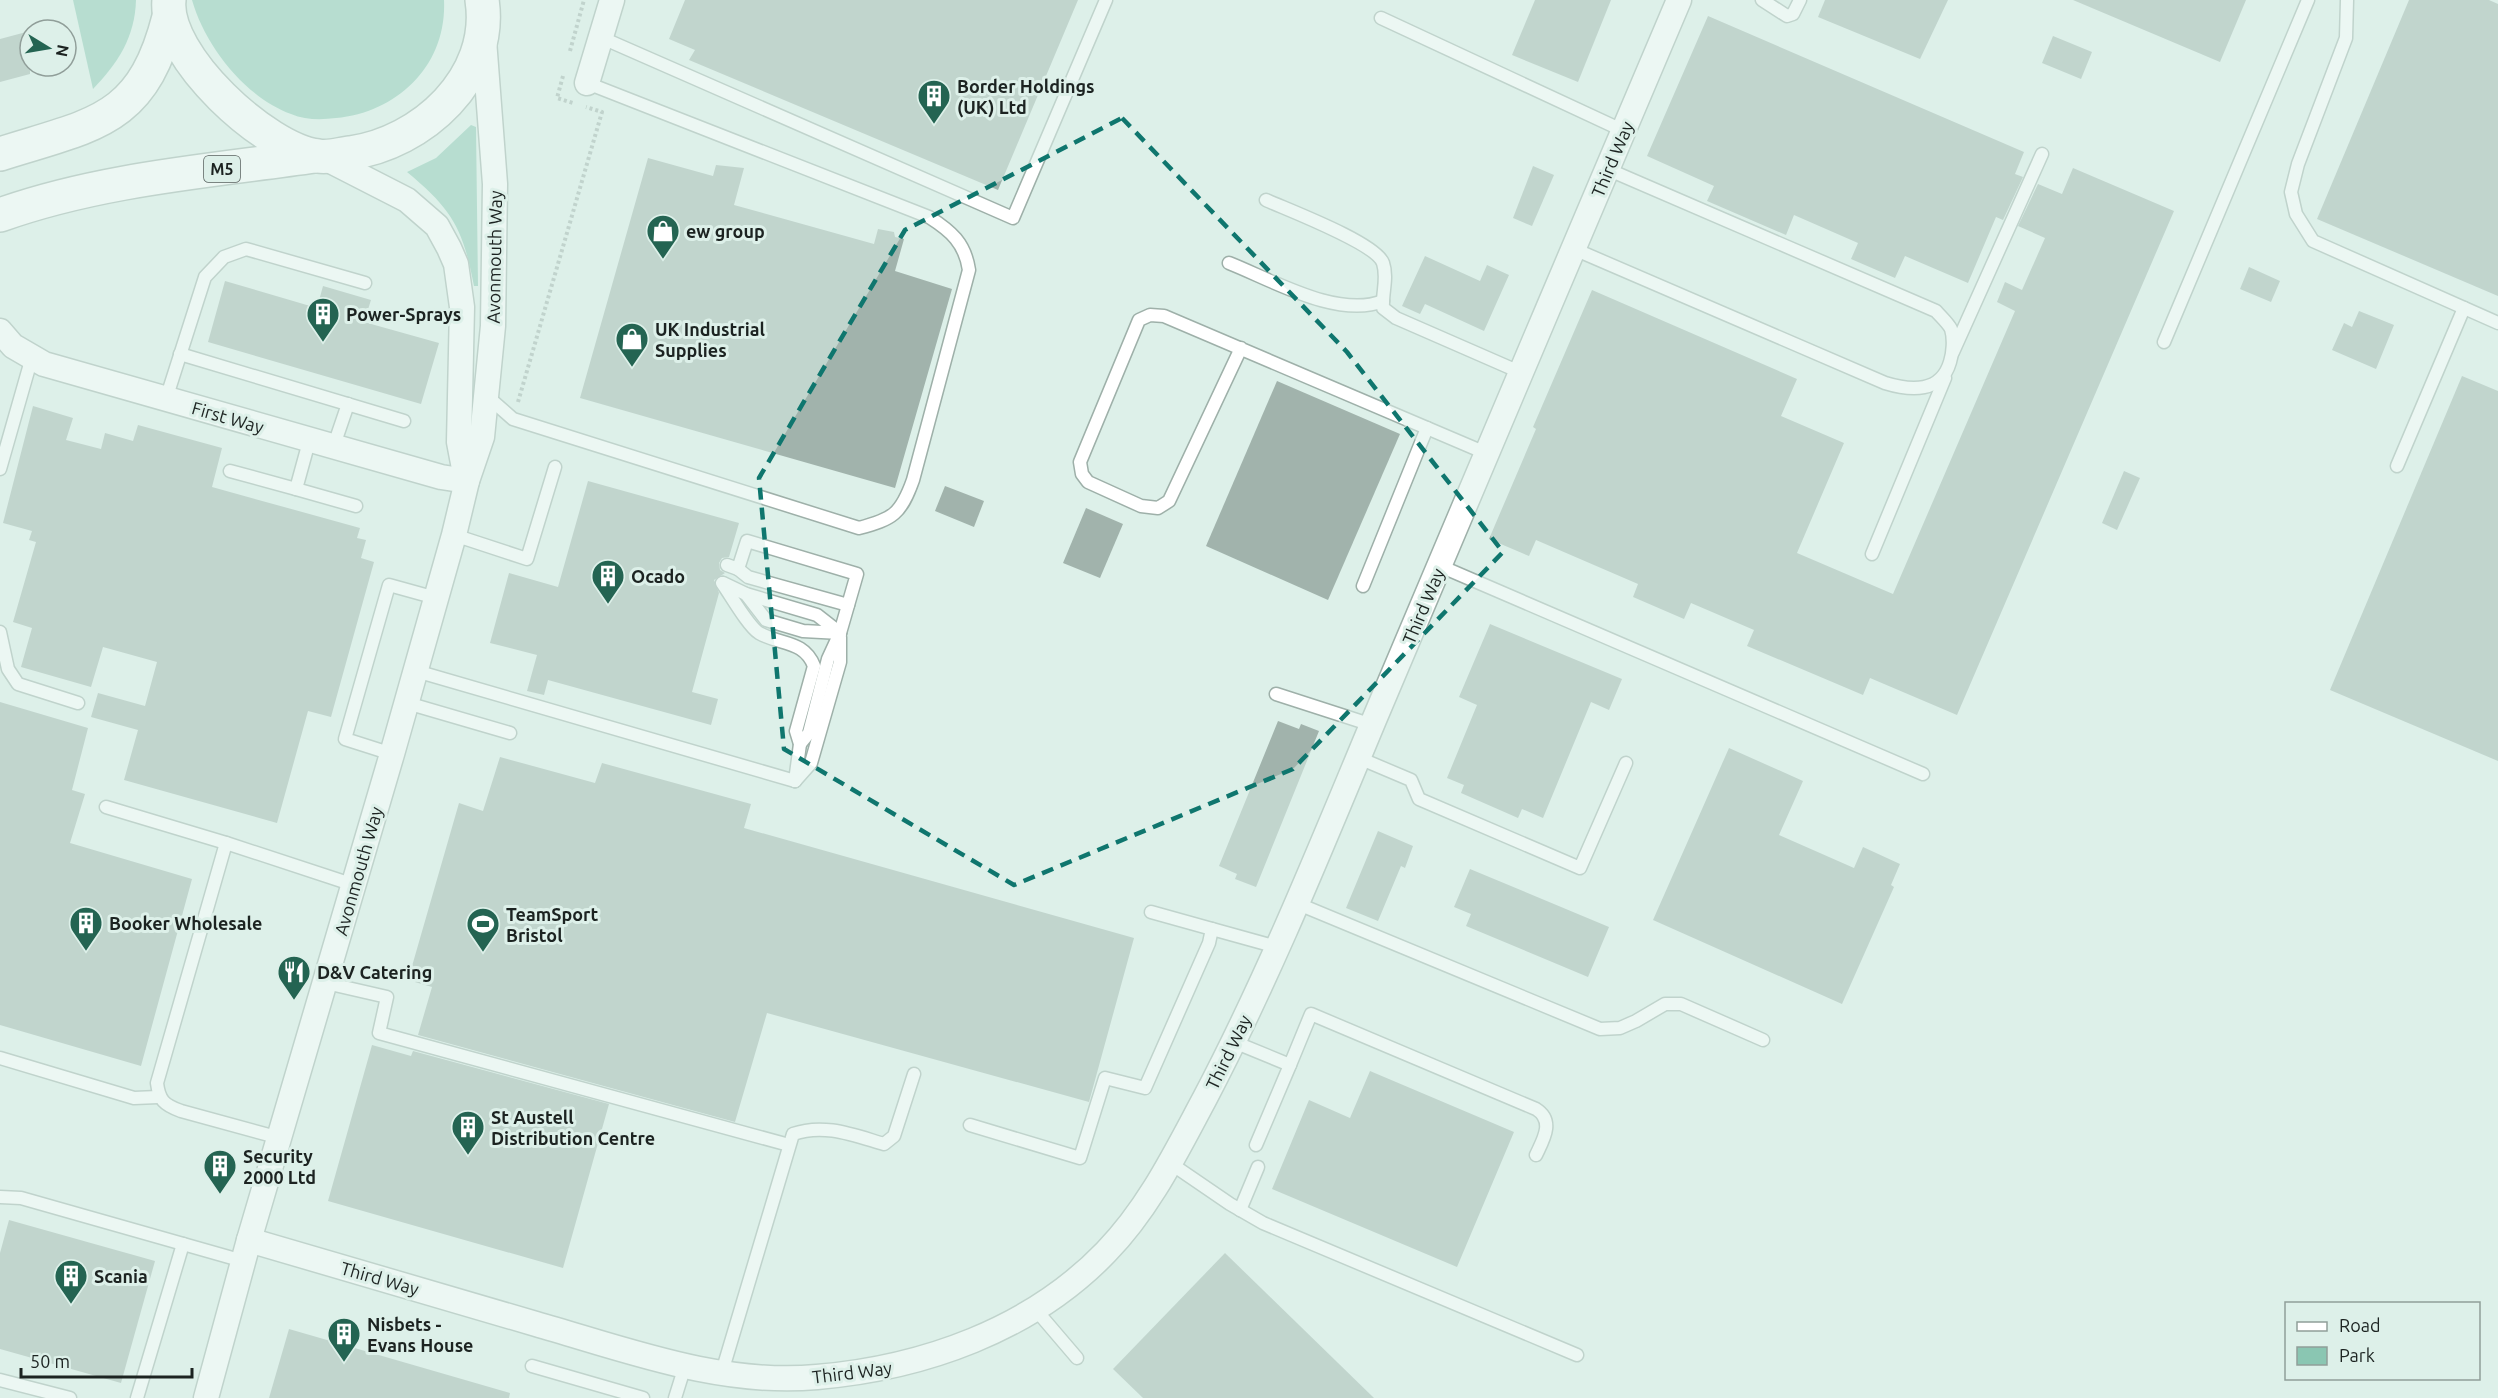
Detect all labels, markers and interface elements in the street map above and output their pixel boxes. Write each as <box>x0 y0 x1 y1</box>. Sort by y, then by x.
north arrow <box>18 18 78 78</box>
text: N <box>53 43 73 58</box>
place label: Border Holdings (UK) Ltd <box>957 76 1095 118</box>
building icon: Border Holdings (UK) Ltd <box>916 78 952 125</box>
street label: Third Way <box>1587 118 1637 200</box>
road number: M5 <box>204 156 240 182</box>
street label: Avonmouth Way <box>483 190 505 324</box>
shop icon: ew group <box>645 213 681 260</box>
place label: ew group <box>686 221 765 241</box>
building icon: Power-Sprays <box>305 296 341 343</box>
place label: Power-Sprays <box>346 304 461 324</box>
place label: UK Industrial Supplies <box>655 319 766 360</box>
shop icon: UK Industrial Supplies <box>614 321 650 368</box>
street label: First Way <box>190 397 267 437</box>
building icon: Ocado <box>590 558 626 605</box>
street label: Third Way <box>1398 565 1448 647</box>
place label: Ocado <box>631 566 685 586</box>
street label: Avonmouth Way <box>330 804 386 938</box>
place label: TeamSport Bristol <box>506 904 598 945</box>
building icon: Booker Wholesale <box>68 905 104 952</box>
sports icon: TeamSport Bristol <box>465 906 501 953</box>
place label: Booker Wholesale <box>109 913 262 933</box>
restaurant icon: D&V Catering <box>276 954 312 1001</box>
place label: D&V Catering <box>317 962 432 982</box>
street label: Third Way <box>1201 1011 1255 1092</box>
place label: St Austell Distribution Centre <box>491 1107 655 1148</box>
building icon: St Austell Distribution Centre <box>450 1109 486 1156</box>
place label: Security 2000 Ltd <box>243 1146 316 1187</box>
building icon: Security 2000 Ltd <box>202 1148 238 1195</box>
street label: Third Way <box>339 1257 422 1299</box>
building icon: Scania <box>53 1258 89 1305</box>
place label: Scania <box>94 1266 148 1286</box>
legend <box>2285 1302 2480 1380</box>
place label: Nisbets - Evans House <box>367 1314 474 1355</box>
text: Road <box>2339 1315 2381 1335</box>
building icon: Nisbets - Evans House <box>326 1316 362 1363</box>
scale bar <box>21 1341 192 1379</box>
text: Park <box>2339 1345 2375 1365</box>
text: 50 m <box>30 1351 70 1371</box>
street label: Third Way <box>811 1357 893 1387</box>

